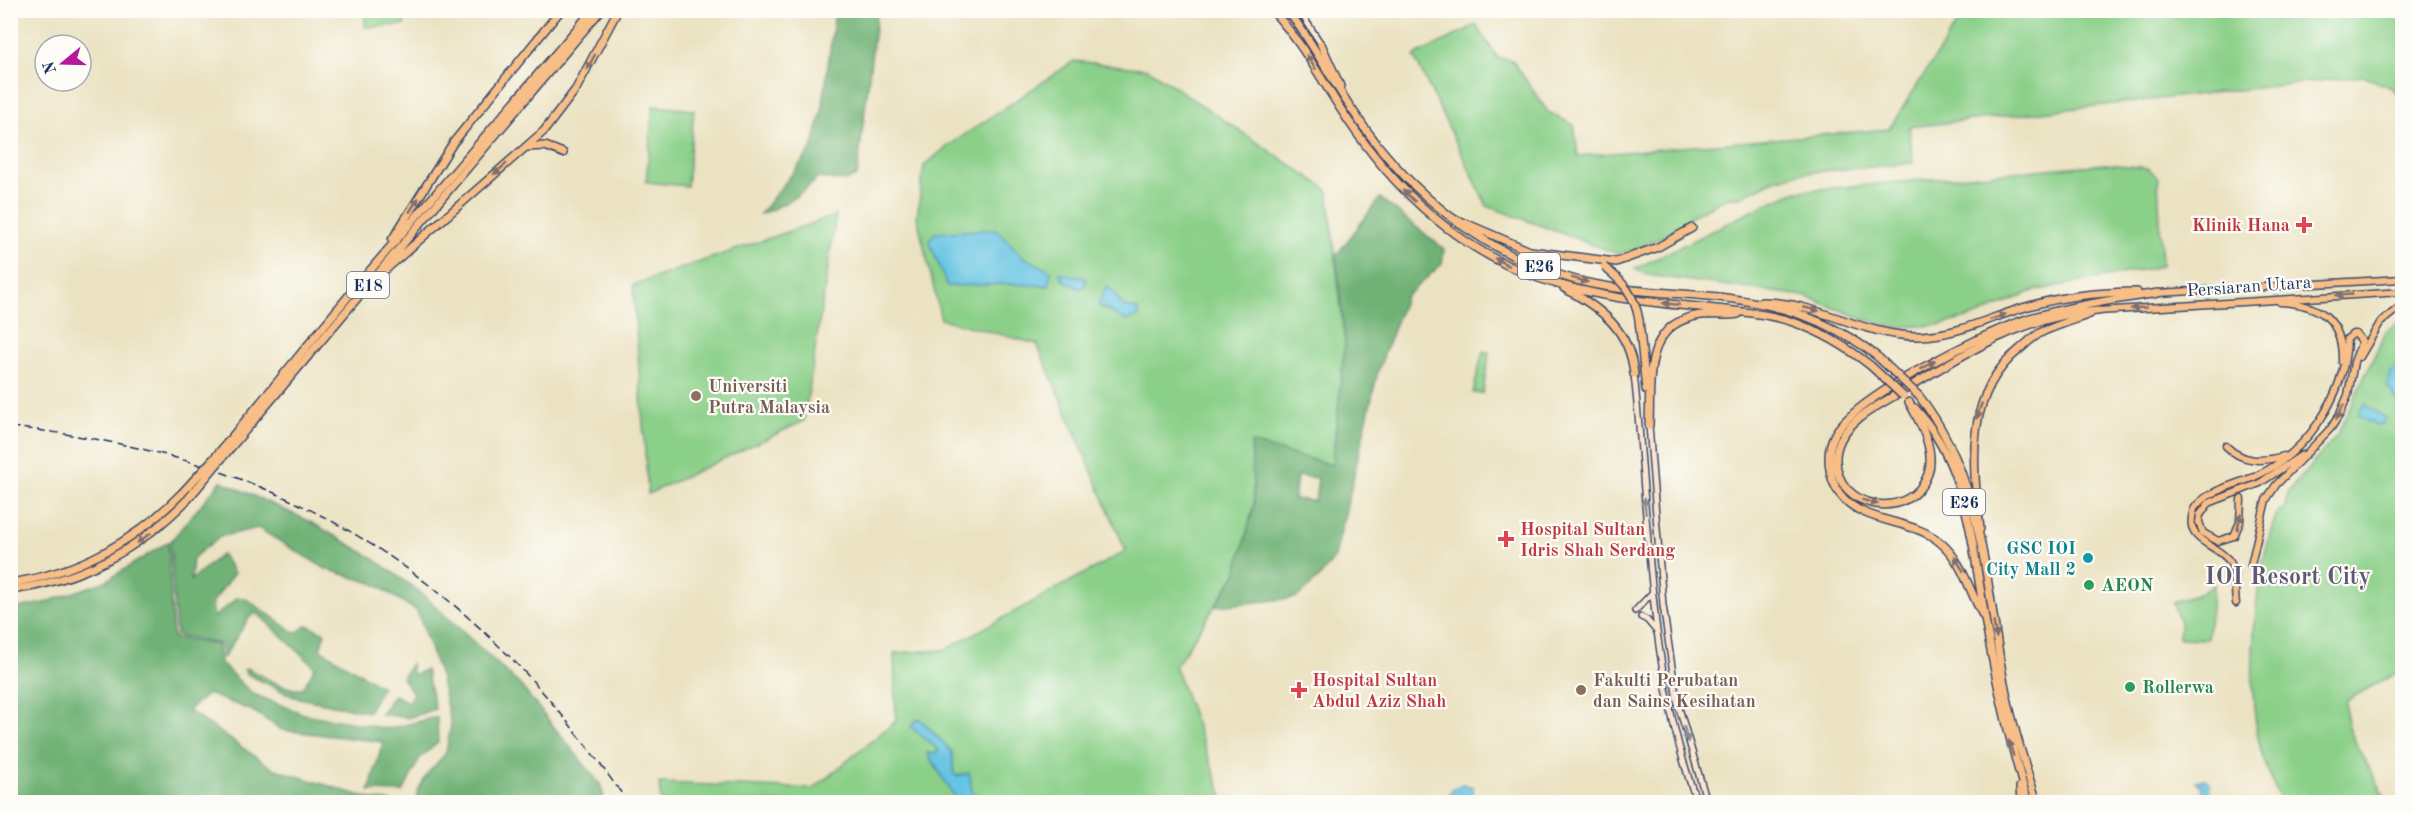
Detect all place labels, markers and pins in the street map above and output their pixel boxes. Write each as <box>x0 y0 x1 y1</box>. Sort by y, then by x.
marker: Klinik Hana <box>2295 216 2313 234</box>
place label: Klinik Hana <box>2192 217 2290 235</box>
place label: Universiti Putra Malaysia <box>708 378 830 417</box>
marker: Universiti Putra Malaysia <box>689 389 703 403</box>
place label: Hospital Sultan Idris Shah Serdang <box>1520 521 1675 560</box>
marker: Hospital Sultan Idris Shah Serdang <box>1497 530 1515 548</box>
place label: GSC IOI City Mall 2 <box>1986 540 2076 579</box>
marker: GSC IOI City Mall 2 <box>2081 551 2095 565</box>
place label: AEON <box>2101 577 2154 595</box>
marker: AEON <box>2082 578 2096 592</box>
place label: Hospital Sultan Abdul Aziz Shah <box>1312 672 1446 711</box>
place label: Fakulti Perubatan dan Sains Kesihatan <box>1593 672 1756 711</box>
place label: Rollerwa <box>2142 679 2214 697</box>
marker: Rollerwa <box>2123 680 2137 694</box>
marker: Hospital Sultan Abdul Aziz Shah <box>1290 681 1308 699</box>
marker: Fakulti Perubatan dan Sains Kesihatan <box>1574 683 1588 697</box>

